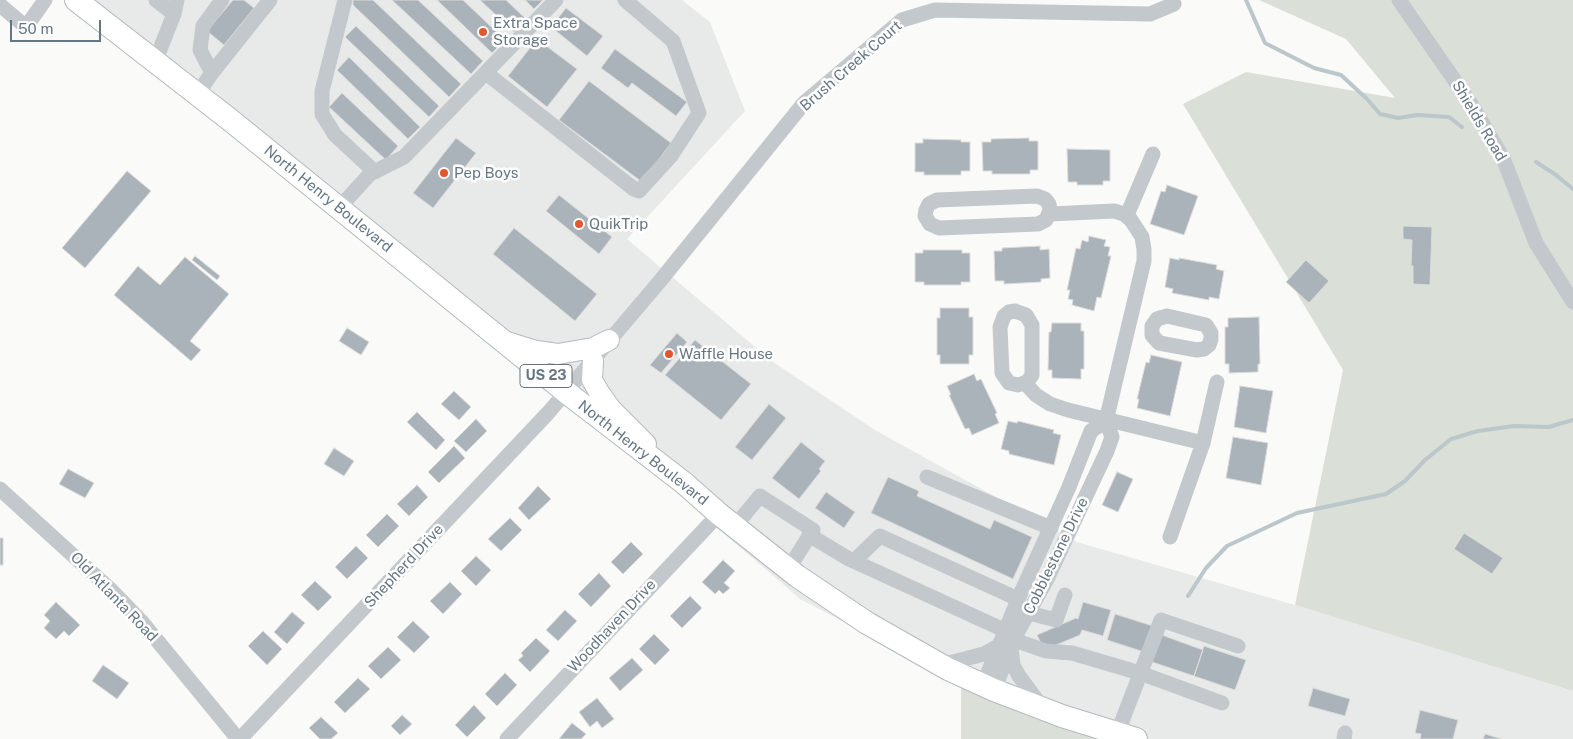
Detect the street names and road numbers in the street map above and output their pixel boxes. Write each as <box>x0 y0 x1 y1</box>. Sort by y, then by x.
street label: Brush Creek Court <box>797 17 905 115</box>
street label: Shields Road <box>1448 77 1510 165</box>
street label: North Henry Boulevard <box>260 142 396 256</box>
road number: US 23 <box>520 364 572 388</box>
street label: North Henry Boulevard <box>574 397 712 509</box>
street label: Cobblestone Drive <box>1020 495 1092 617</box>
street label: Shepherd Drive <box>361 521 447 611</box>
street label: Old Atlanta Road <box>67 548 161 646</box>
street label: Woodhaven Drive <box>564 576 660 676</box>

